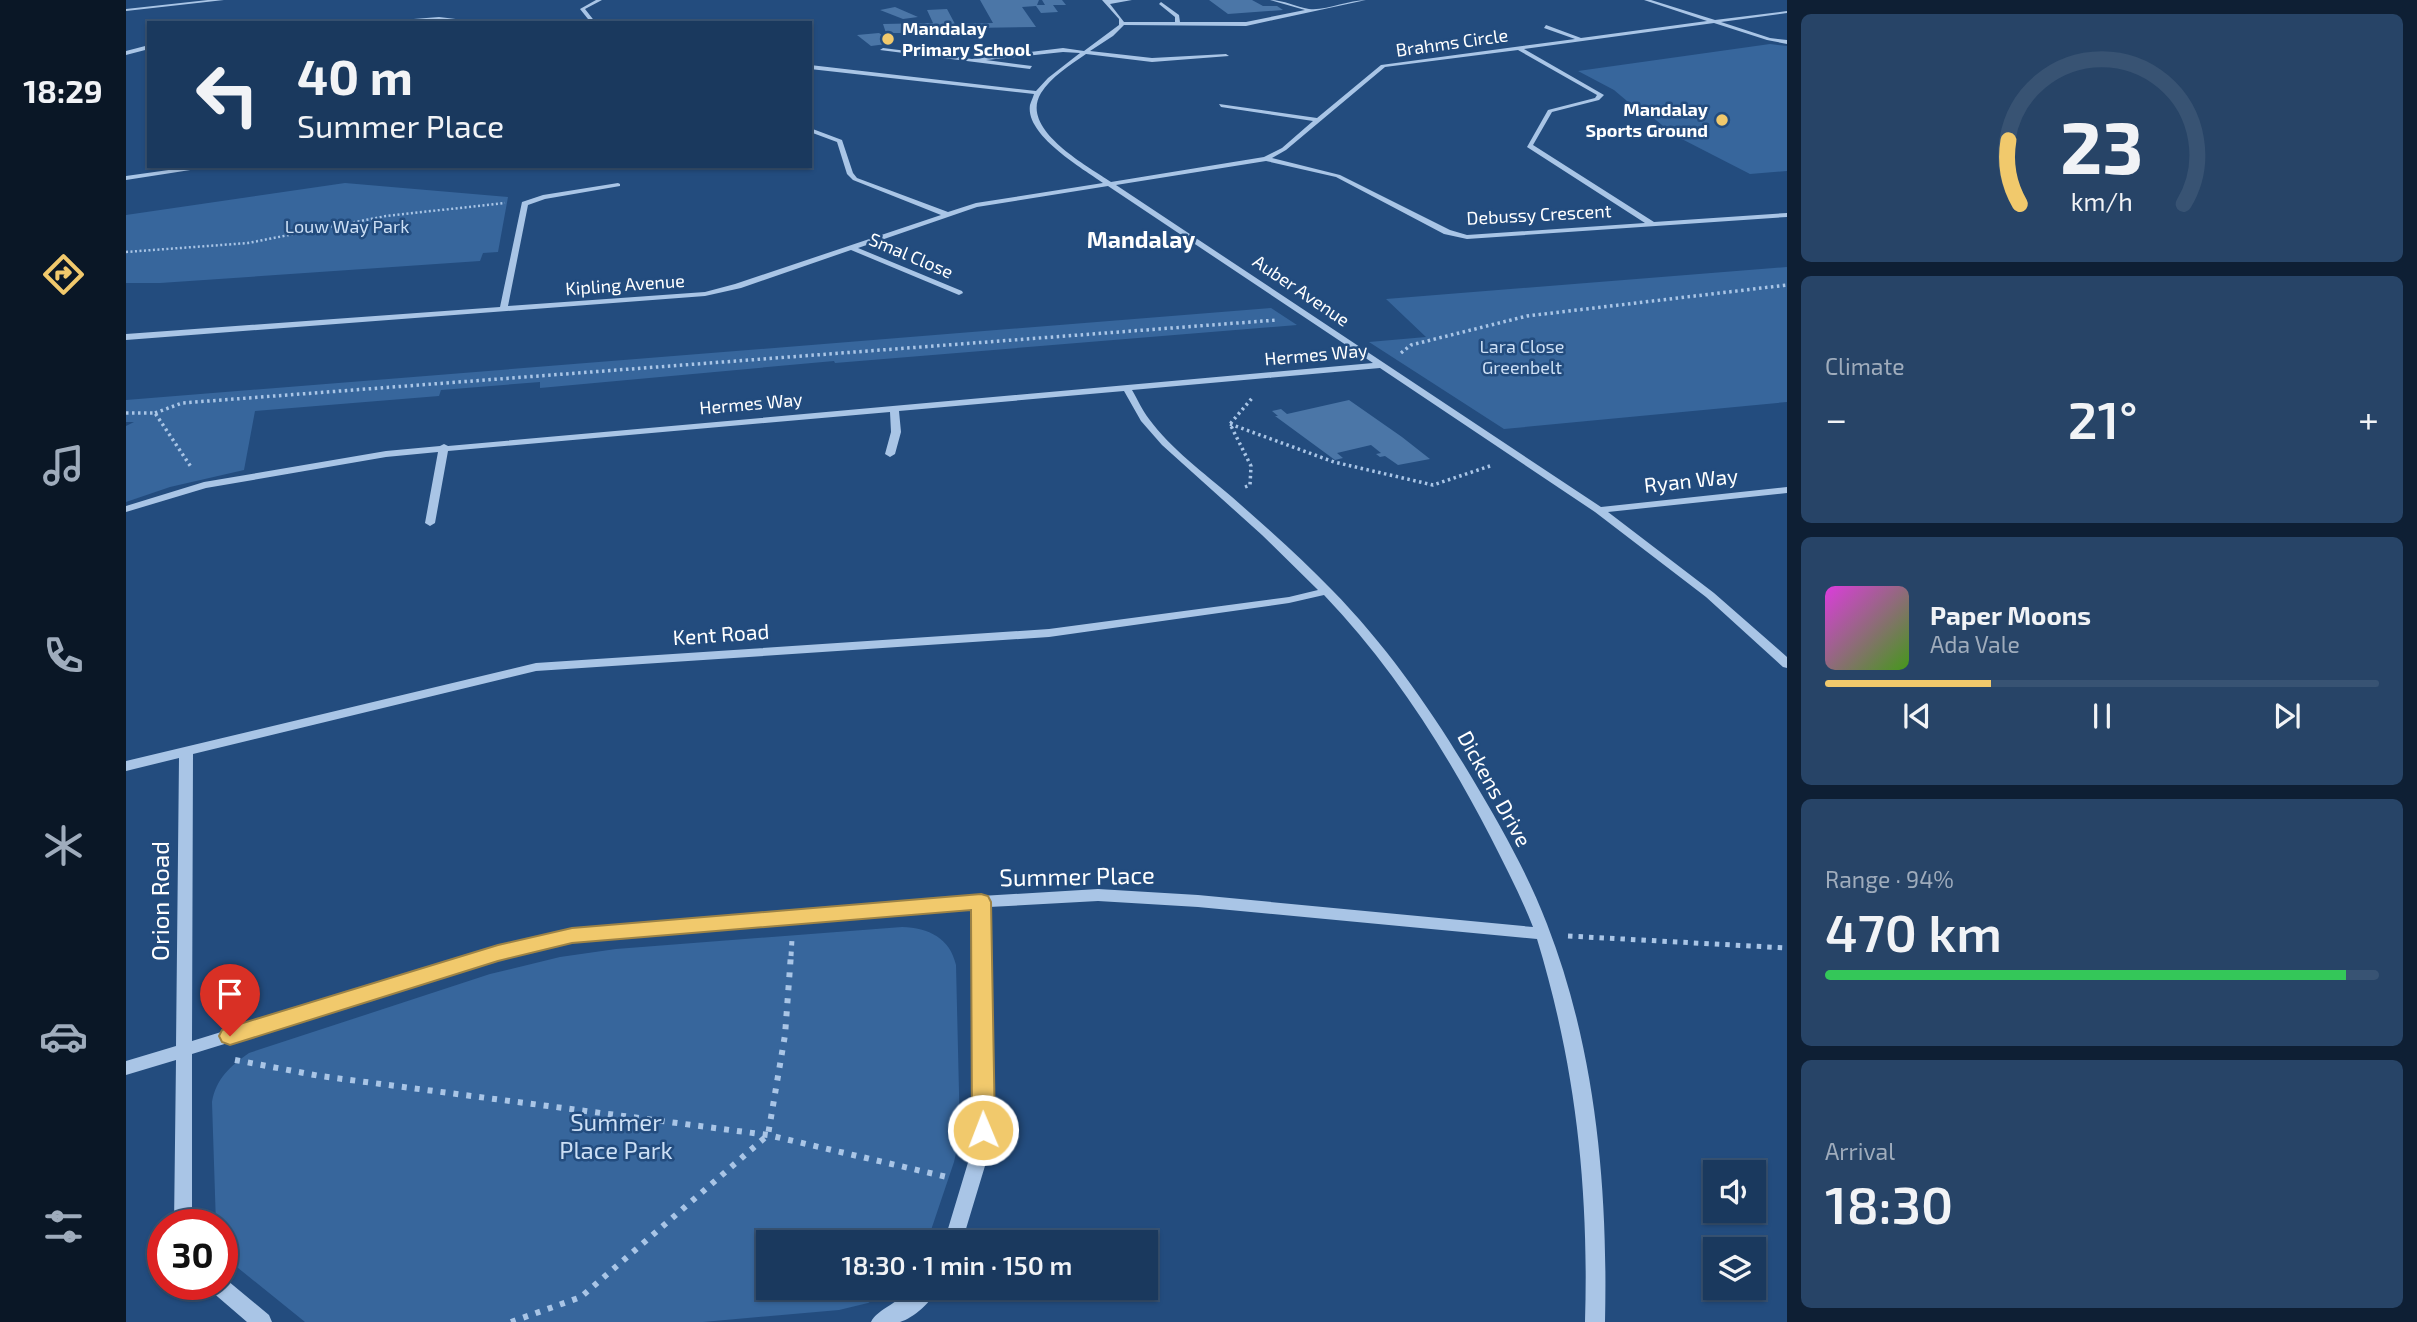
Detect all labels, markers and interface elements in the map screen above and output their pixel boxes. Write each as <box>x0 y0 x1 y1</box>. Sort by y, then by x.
place label: Mandalay Primary School <box>902 17 1031 60</box>
street label: Brahms Circle <box>1394 23 1509 61</box>
marker: Mandalay Primary School <box>880 31 896 47</box>
text: 40 m <box>297 46 413 105</box>
icon: left <box>182 49 273 140</box>
text: 18:29 <box>23 71 103 109</box>
place label: Mandalay Sports Ground <box>1585 98 1709 141</box>
text: 23 <box>2060 101 2144 189</box>
text: Summer Place <box>297 106 504 144</box>
marker: Mandalay Sports Ground <box>1714 112 1730 128</box>
text: km/h <box>2071 186 2133 216</box>
street label: Debussy Crescent <box>1466 199 1612 229</box>
park label: Louw Way Park <box>285 215 409 237</box>
district label: Mandalay <box>1087 225 1195 253</box>
street label: Smal Close <box>866 228 957 283</box>
icon: directions <box>39 250 88 299</box>
street label: Auber Avenue <box>1249 250 1354 331</box>
street label: Kipling Avenue <box>564 269 685 299</box>
park label: Lara Close Greenbelt <box>1480 335 1564 378</box>
street label: Hermes Way <box>1263 338 1369 369</box>
text: Climate <box>1825 352 1905 380</box>
street label: Hermes Way <box>698 387 804 418</box>
text: 21° <box>2068 387 2138 449</box>
text: − <box>1825 395 1847 441</box>
text: + <box>2358 395 2379 441</box>
icon: music <box>39 441 88 490</box>
street label: Ryan Way <box>1643 462 1739 497</box>
text: Paper Moons <box>1930 599 2091 630</box>
street label: Kent Road <box>672 618 770 649</box>
text: Ada Vale <box>1930 630 2020 658</box>
icon: phone <box>39 631 88 680</box>
icon: previous <box>1898 697 1936 735</box>
icon: pause <box>2083 697 2121 735</box>
icon: next <box>2268 697 2306 735</box>
street label: Dickens Drive <box>1453 726 1537 851</box>
icon: climate <box>39 821 88 870</box>
street label: Orion Road <box>145 841 174 961</box>
street label: Summer Place <box>999 860 1155 891</box>
text: Range · 94% <box>1825 865 1954 893</box>
text: 470 km <box>1825 900 2002 962</box>
pin <box>200 964 260 1036</box>
icon: arrive <box>211 975 249 1013</box>
icon: car <box>39 1012 88 1061</box>
position arrow <box>946 1093 1020 1167</box>
park label: Summer Place Park <box>559 1107 673 1164</box>
text: Arrival <box>1825 1137 1895 1165</box>
map controls <box>1703 1160 1766 1300</box>
button: sound <box>1703 1160 1766 1223</box>
text: 18:30 <box>1825 1172 1953 1234</box>
icon: filters <box>39 1202 88 1251</box>
speed limit sign: 30 <box>147 1209 238 1300</box>
button: layers <box>1703 1237 1766 1300</box>
text: 18:30 · 1 min · 150 m <box>842 1249 1072 1280</box>

